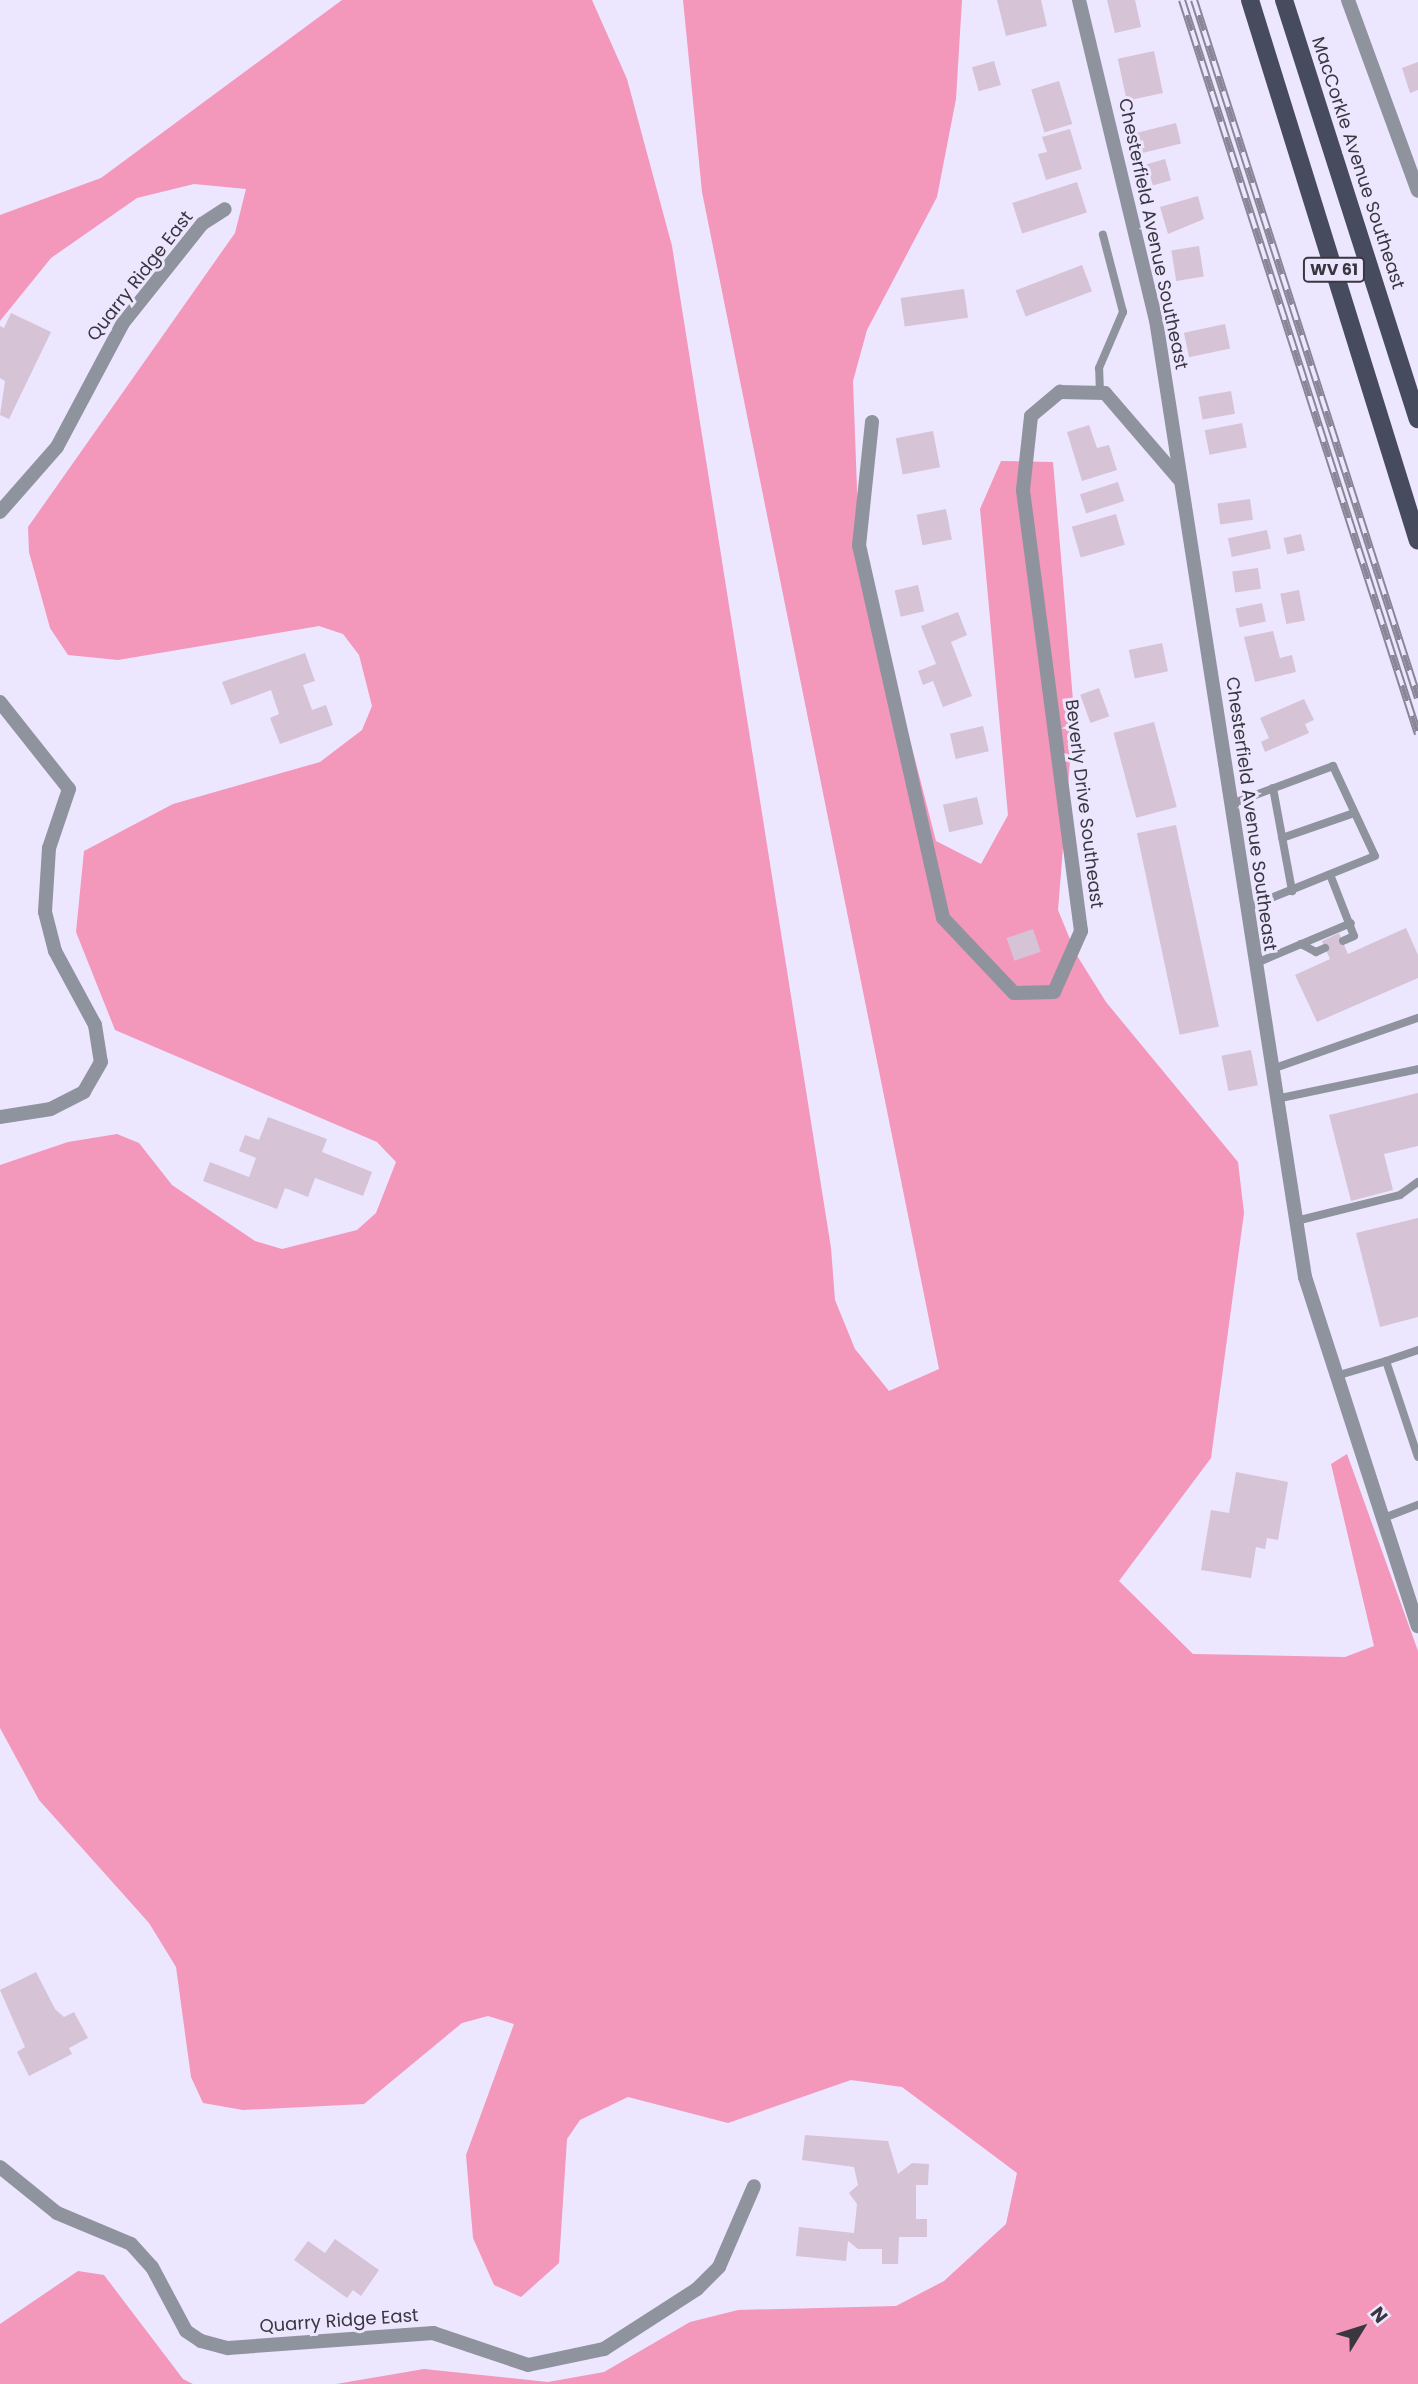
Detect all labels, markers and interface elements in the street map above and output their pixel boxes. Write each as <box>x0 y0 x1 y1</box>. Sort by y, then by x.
street label: MacCorkle Avenue Southeast <box>1307 34 1409 292</box>
street label: Chesterfield Avenue Southeast <box>1114 96 1192 372</box>
street label: Quarry Ridge East <box>82 207 198 345</box>
road number: WV 61 <box>1302 258 1366 282</box>
street label: Chesterfield Avenue Southeast <box>1221 676 1281 952</box>
street label: Beverly Drive Southeast <box>1060 698 1108 910</box>
north arrow <box>1327 2293 1397 2363</box>
text: N <box>1364 2301 1394 2329</box>
street label: Quarry Ridge East <box>259 2305 419 2337</box>

